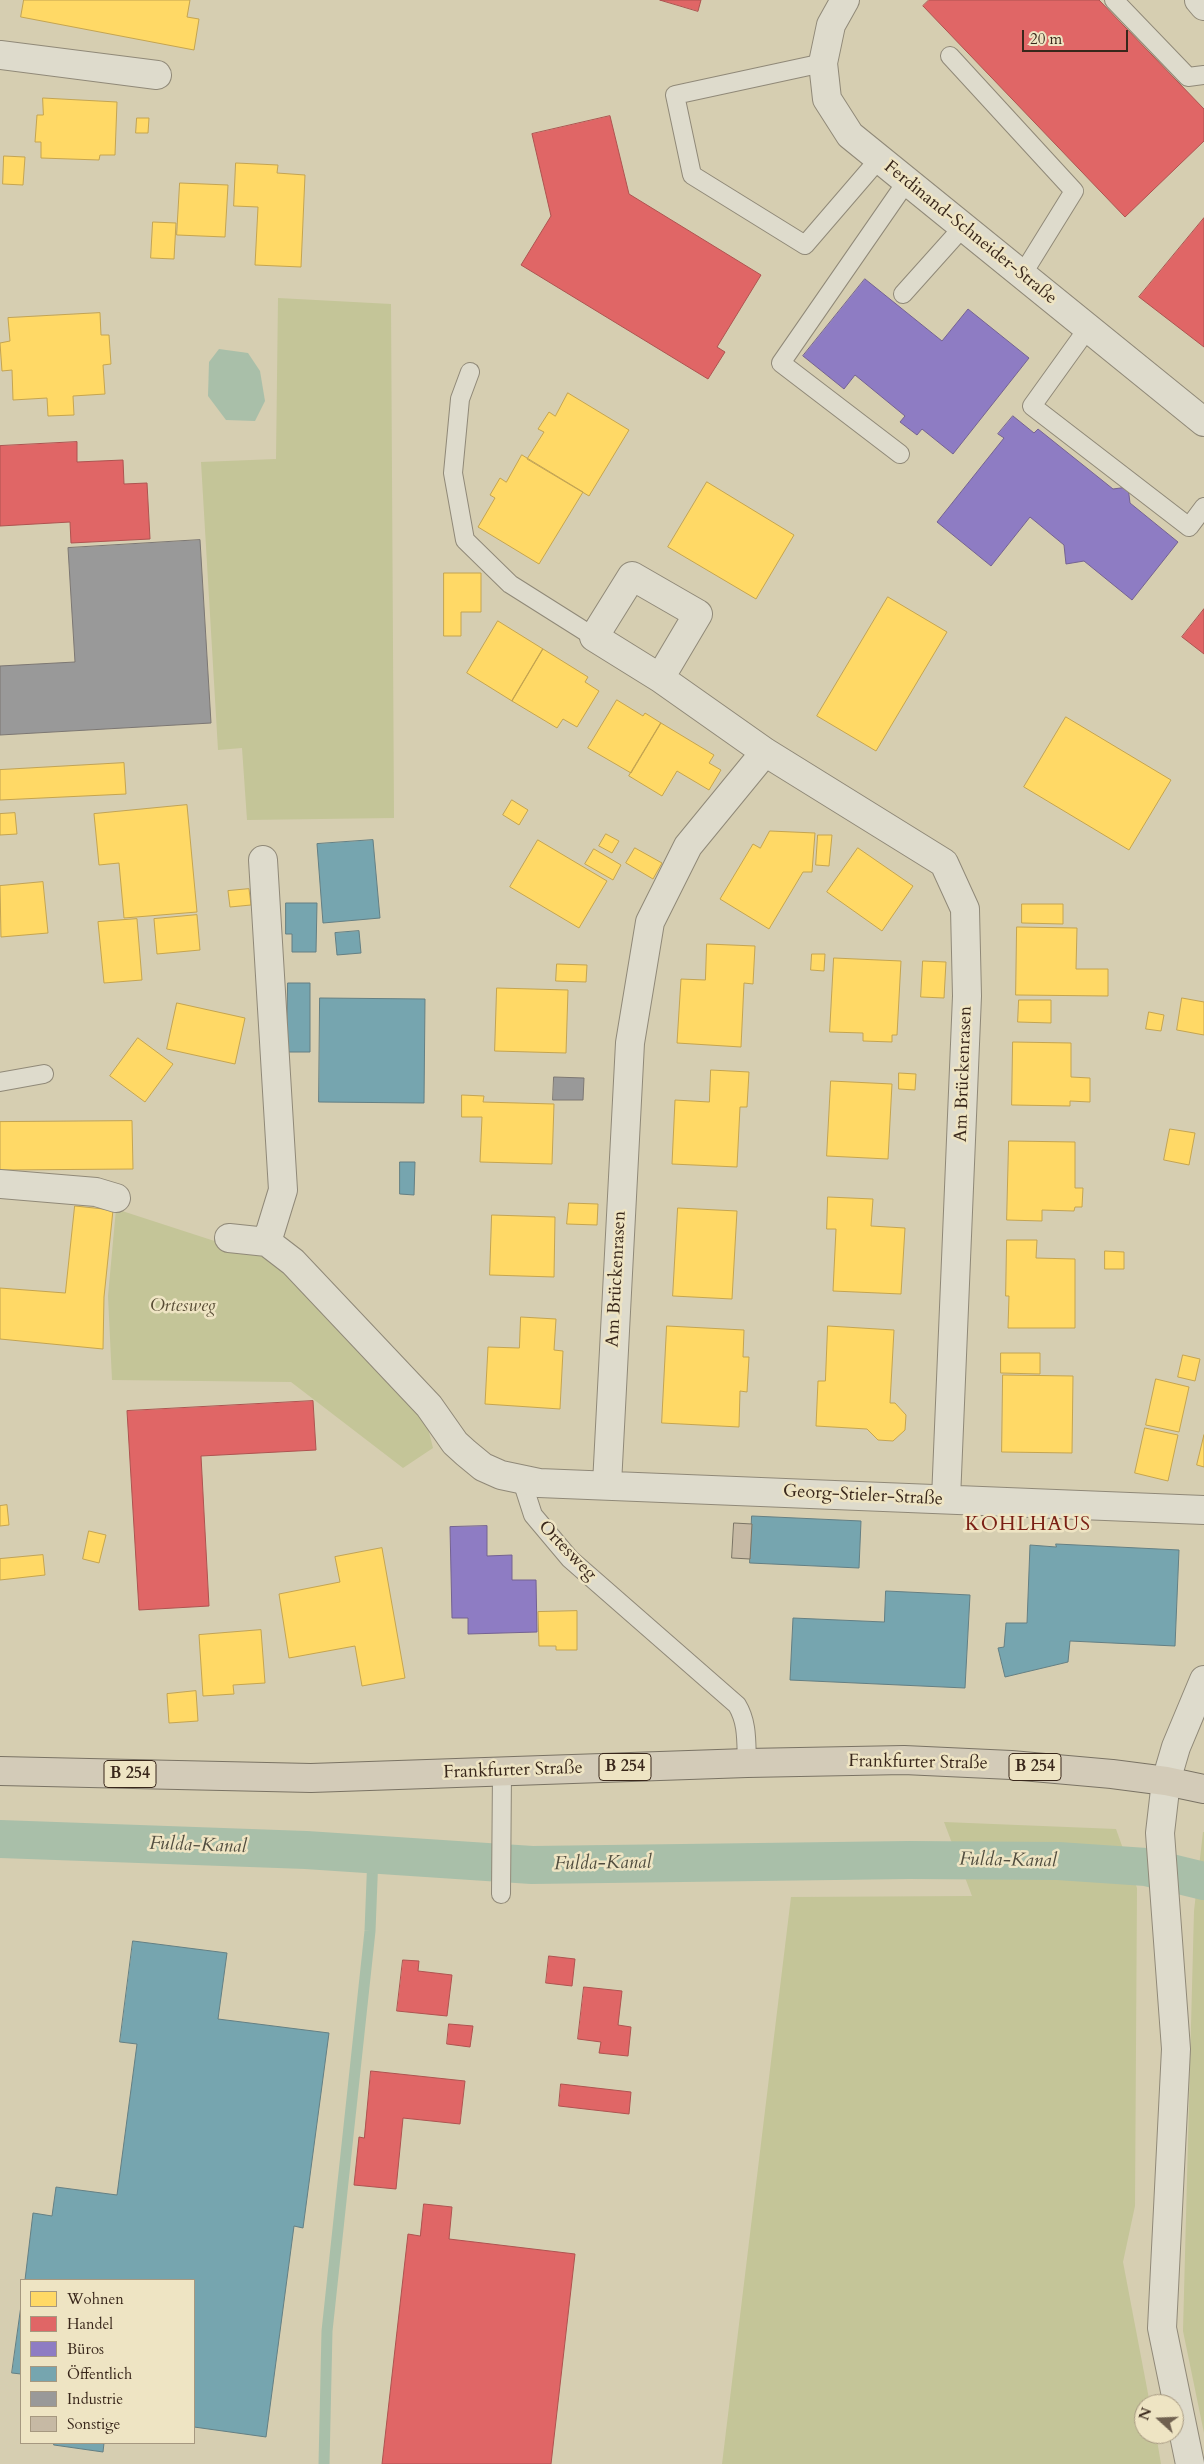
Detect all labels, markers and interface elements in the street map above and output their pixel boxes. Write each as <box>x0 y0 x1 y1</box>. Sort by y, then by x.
scale bar <box>1024 20 1130 52</box>
text: 20 m <box>1030 29 1062 49</box>
street label: Ferdinand-Schneider-Straße <box>879 157 1061 309</box>
street label: Am Brückenrasen <box>951 1005 977 1143</box>
street label: Am Brückenrasen <box>603 1210 631 1348</box>
park label: Ortesweg <box>150 1296 216 1318</box>
street label: Georg-Stieler-Straße <box>783 1481 943 1511</box>
district label: KOHLHAUS <box>964 1513 1092 1537</box>
street label: Ortesweg <box>533 1517 601 1585</box>
street label: Frankfurter Straße <box>848 1751 988 1775</box>
road number: B 254 <box>599 1754 651 1780</box>
road number: B 254 <box>1009 1754 1061 1780</box>
street label: Frankfurter Straße <box>443 1758 583 1784</box>
road number: B 254 <box>104 1760 156 1788</box>
water label: Fulda-Kanal <box>149 1833 247 1859</box>
water label: Fulda-Kanal <box>959 1849 1057 1873</box>
water label: Fulda-Kanal <box>554 1852 652 1876</box>
legend <box>20 2279 195 2444</box>
text: Wohnen <box>67 2289 124 2309</box>
text: Handel <box>67 2314 113 2334</box>
text: Büros <box>67 2339 104 2359</box>
text: Öffentlich <box>67 2364 132 2384</box>
text: Industrie <box>67 2389 123 2409</box>
north arrow <box>1134 2394 1184 2444</box>
text: N <box>1134 2405 1156 2423</box>
text: Sonstige <box>67 2414 120 2434</box>

